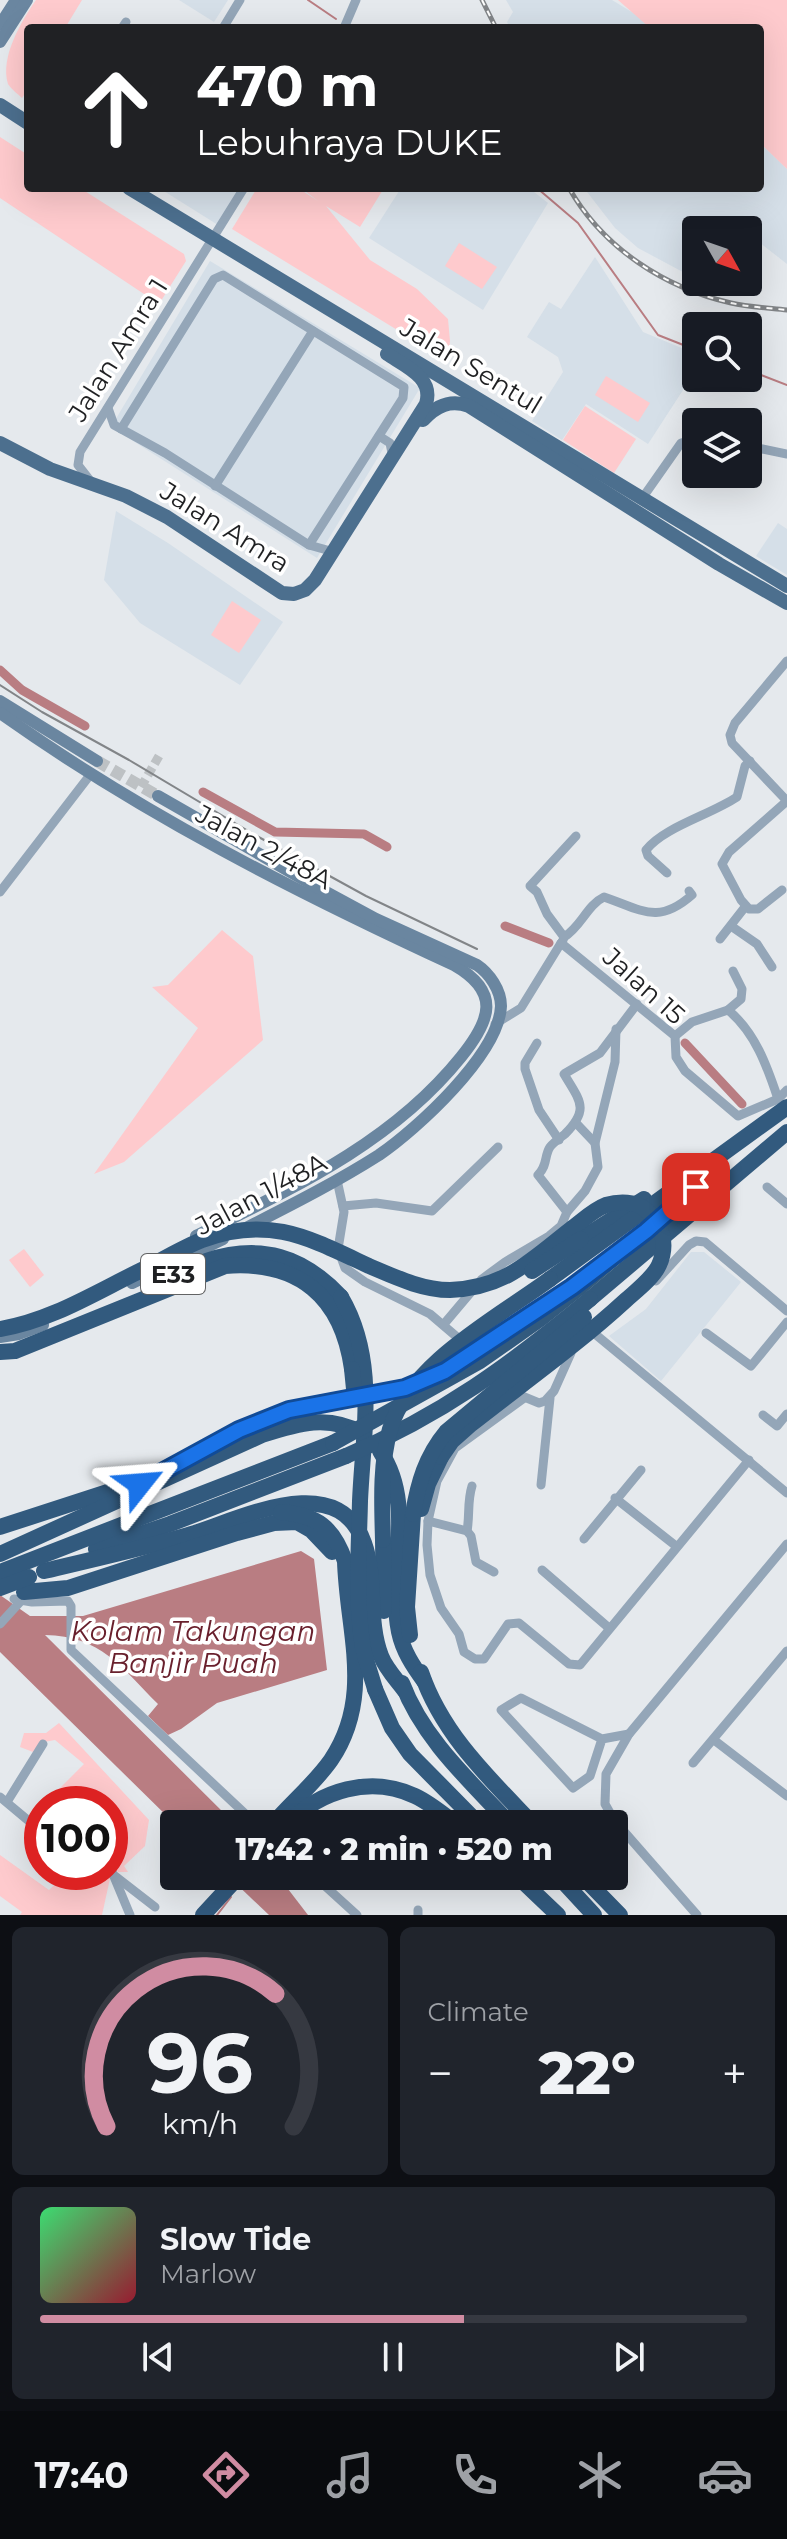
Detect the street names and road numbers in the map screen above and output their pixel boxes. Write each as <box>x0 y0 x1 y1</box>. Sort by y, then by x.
street label: Jalan Amra 1 <box>61 273 175 428</box>
street label: Jalan Sentul <box>394 311 548 421</box>
street label: Jalan Amra <box>154 474 295 579</box>
street label: Jalan 2/48A <box>190 797 338 896</box>
street label: Jalan 15 <box>596 940 692 1031</box>
street label: Jalan 1/48A <box>189 1146 332 1242</box>
road number: E33 <box>141 1254 205 1294</box>

